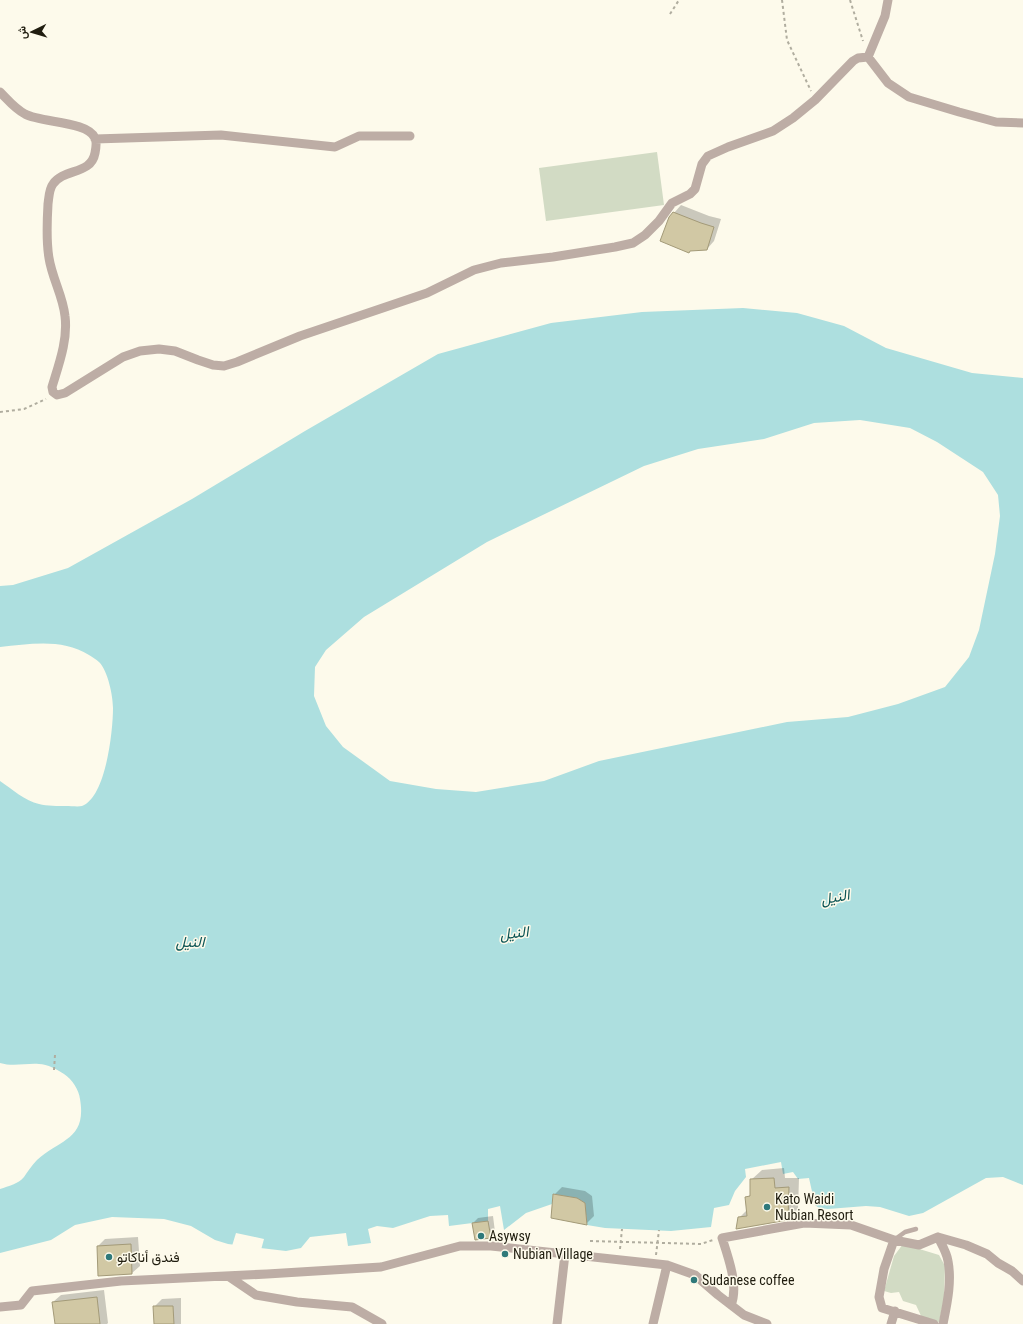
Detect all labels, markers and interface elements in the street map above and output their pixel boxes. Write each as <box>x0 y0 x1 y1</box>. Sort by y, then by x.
north arrow <box>12 12 52 52</box>
text: ش <box>15 26 30 40</box>
water label: النيل <box>819 885 852 908</box>
water label: النيل <box>499 922 531 943</box>
water label: النيل <box>176 933 206 951</box>
place label: Kato Waidi Nubian Resort <box>775 1191 853 1223</box>
marker: Kato Waidi Nubian Resort <box>762 1202 772 1212</box>
place label: Asywsy <box>489 1228 531 1244</box>
marker: Asywsy <box>476 1231 486 1241</box>
place label: Nubian Village <box>513 1246 593 1262</box>
place label: فندق أناكاتو <box>117 1249 180 1266</box>
marker: Nubian Village <box>500 1249 510 1259</box>
marker: فندق أناكاتو <box>104 1252 114 1262</box>
place label: Sudanese coffee <box>702 1272 795 1288</box>
marker: Sudanese coffee <box>689 1275 699 1285</box>

